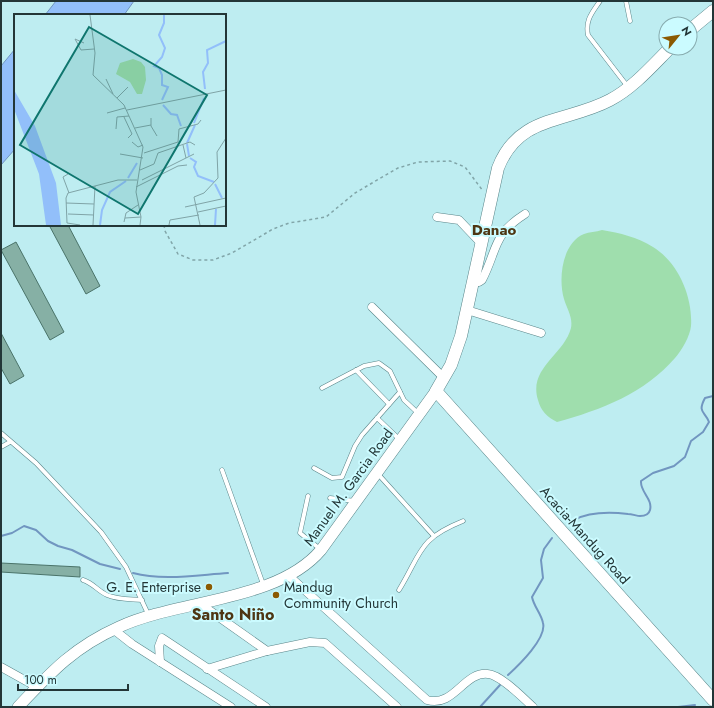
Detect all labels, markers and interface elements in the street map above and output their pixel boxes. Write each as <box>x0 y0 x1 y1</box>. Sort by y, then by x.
inset map <box>14 14 226 226</box>
north arrow <box>658 16 698 56</box>
text: N <box>678 23 696 39</box>
district label: Danao <box>472 219 516 241</box>
street label: Manuel M. Garcia Road <box>299 424 397 550</box>
street label: Acacia-Mandug Road <box>535 482 635 588</box>
place label: G. E. Enterprise <box>106 577 201 597</box>
place label: Mandug Community Church <box>284 577 398 613</box>
marker: G. E. Enterprise <box>204 582 214 592</box>
marker: Mandug Community Church <box>271 590 281 600</box>
district label: Santo Niño <box>192 603 274 626</box>
scale bar <box>18 666 128 692</box>
text: 100 m <box>24 671 57 689</box>

